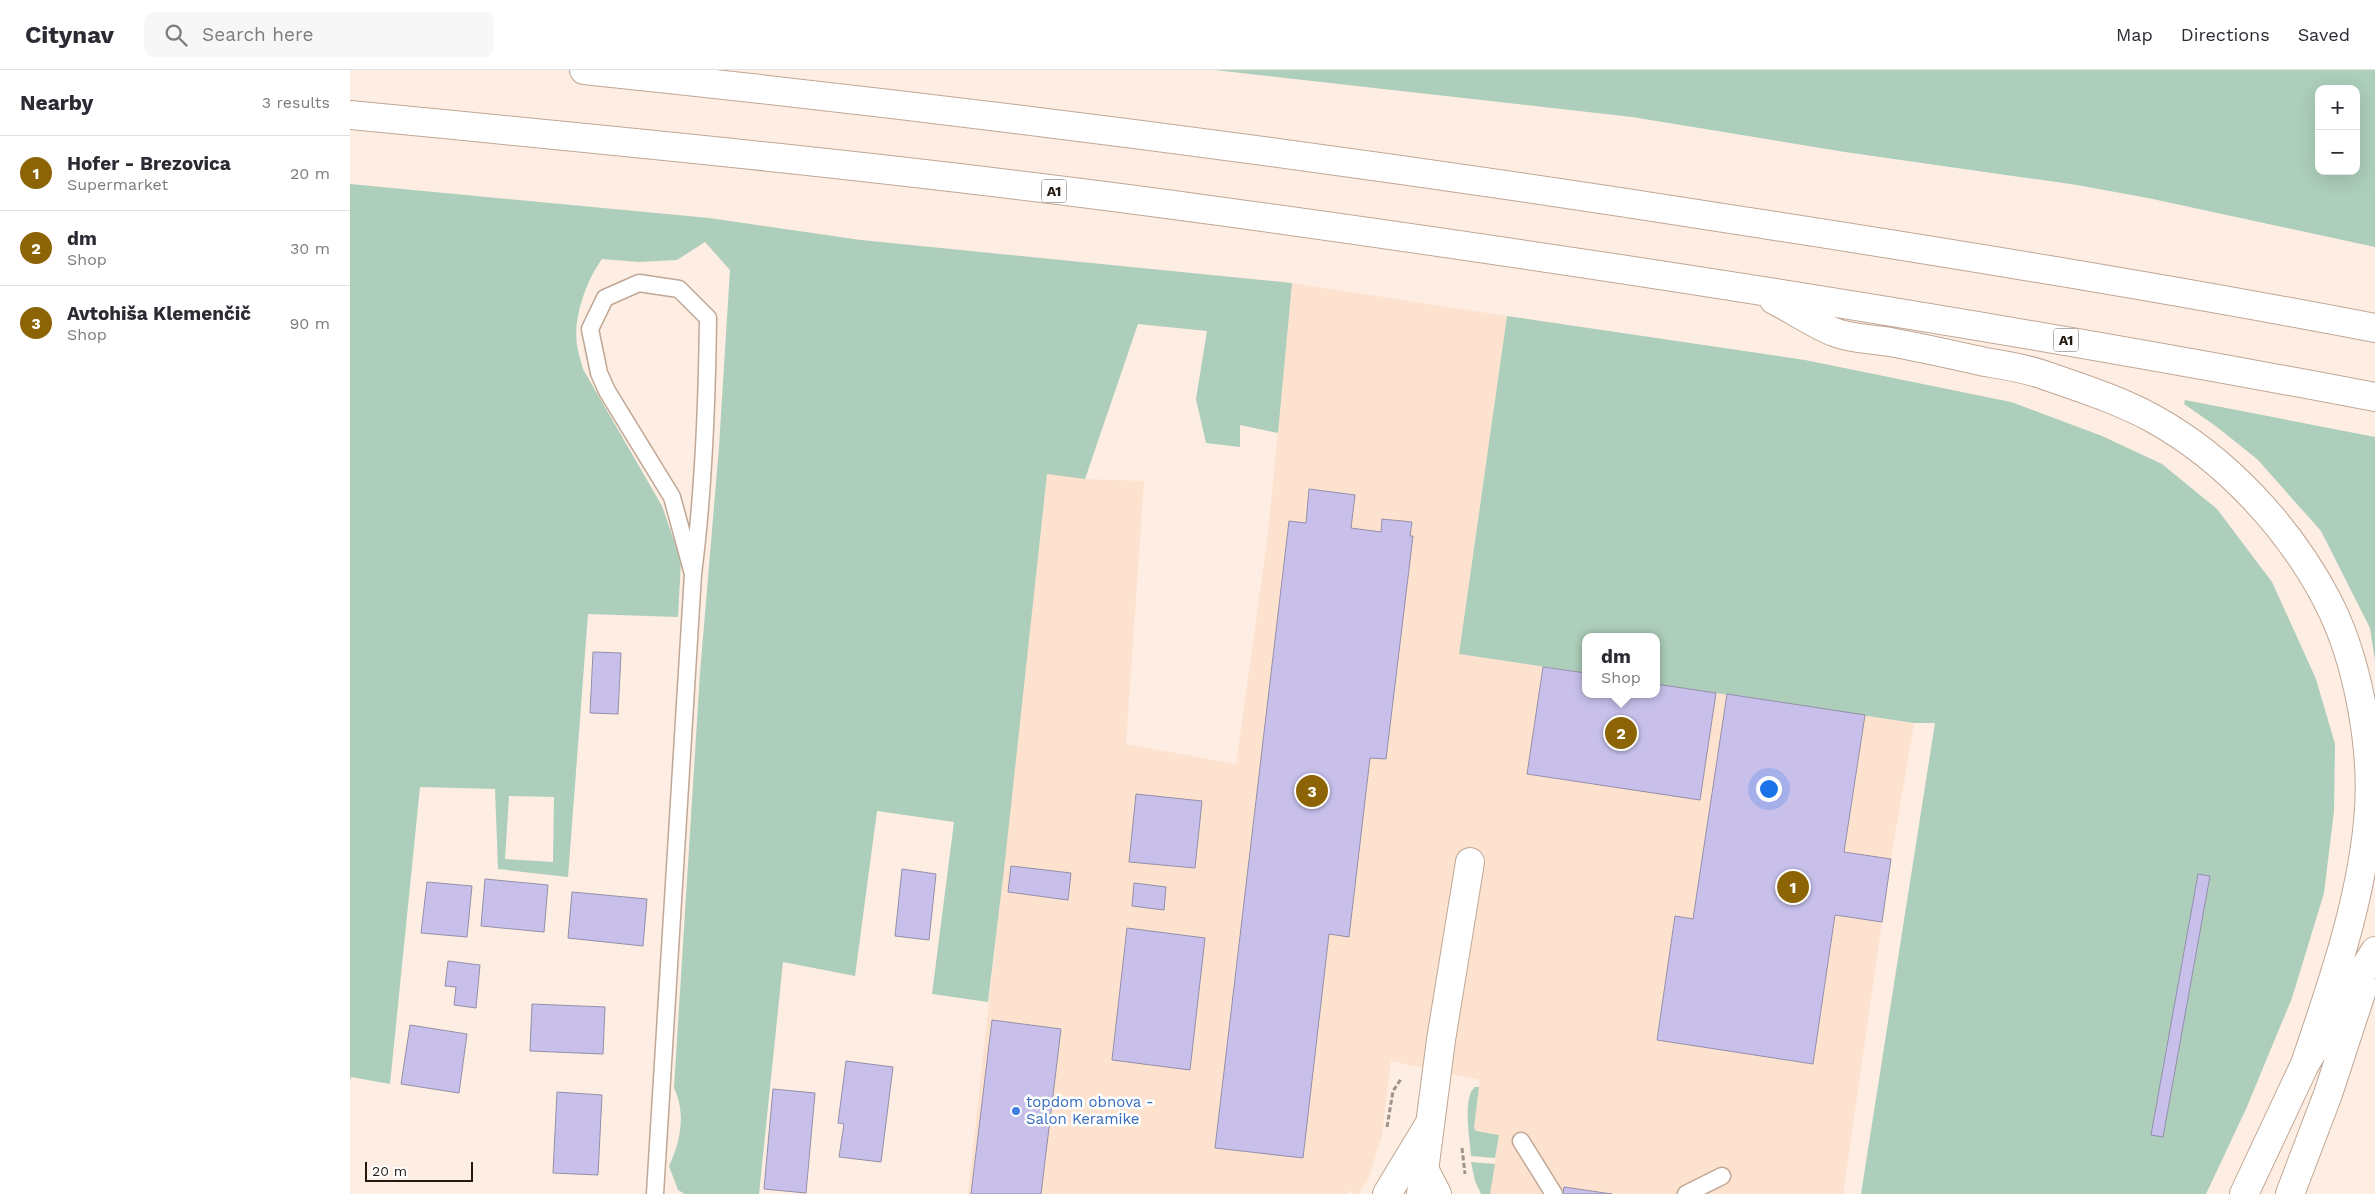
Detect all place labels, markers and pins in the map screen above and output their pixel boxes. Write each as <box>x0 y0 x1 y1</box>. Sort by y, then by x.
pin: 2 <box>1605 714 1637 752</box>
pin: 3 <box>1296 772 1328 810</box>
pin: 1 <box>1777 868 1809 906</box>
place label: topdom obnova - Salon Keramike <box>1026 1093 1154 1128</box>
marker: topdom obnova - Salon Keramike <box>1010 1105 1022 1117</box>

